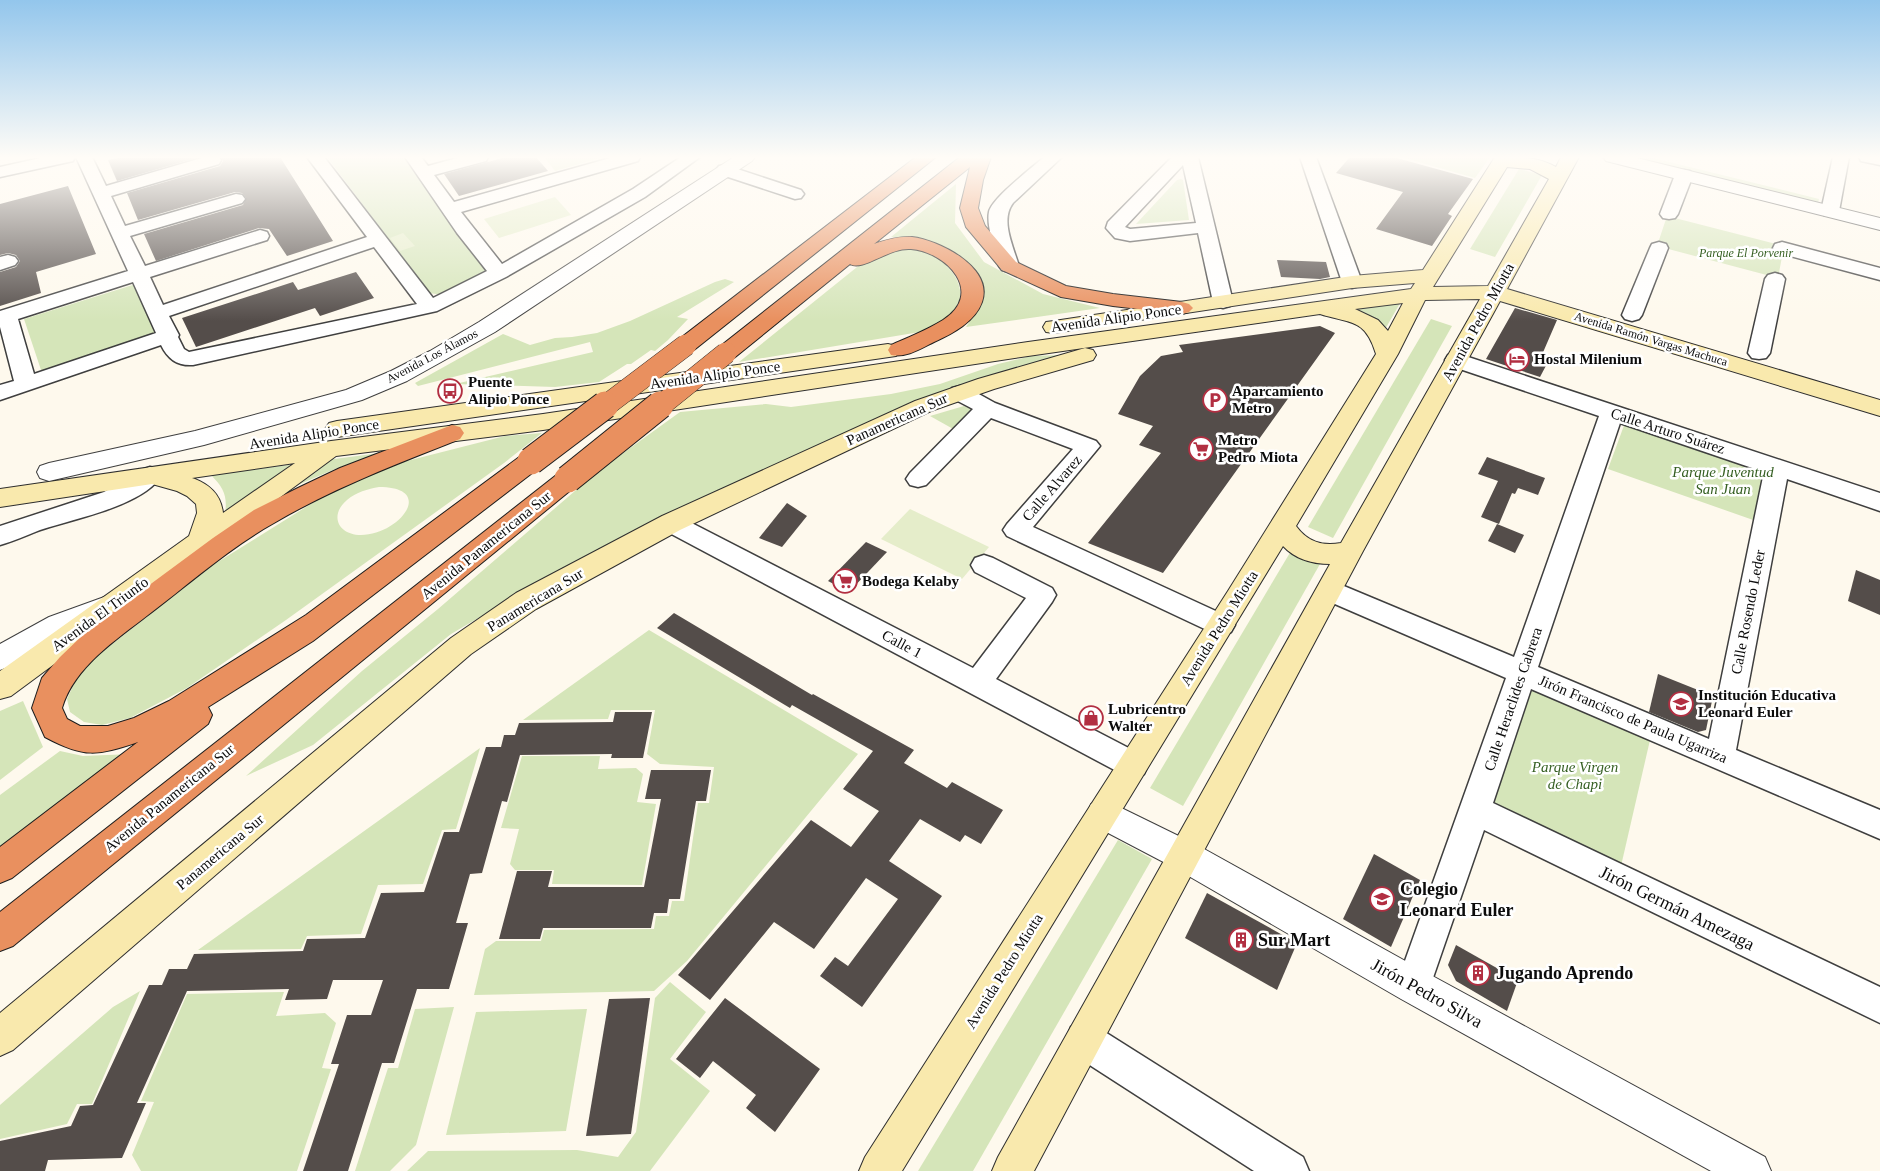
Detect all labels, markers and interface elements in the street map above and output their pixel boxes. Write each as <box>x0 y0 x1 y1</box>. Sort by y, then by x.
park label: Parque El Porvenir <box>1698 246 1793 260</box>
street label: Avenida Pedro Miotta <box>1439 260 1517 384</box>
street label: Avenida Alipio Ponce <box>1050 301 1182 335</box>
street label: Avenida Ramón Vargas Machuca <box>1573 309 1730 369</box>
street label: Avenida Los Álamos <box>384 326 480 386</box>
hotel icon: Hostal Milenium <box>1504 346 1530 372</box>
place label: Hostal Milenium <box>1534 351 1642 367</box>
street label: Avenida Alipio Ponce <box>649 358 781 392</box>
place label: Puente Alipio Ponce <box>468 374 550 407</box>
bus stop icon: Puente Alipio Ponce <box>437 378 463 404</box>
place label: Aparcamiento Metro <box>1232 383 1323 416</box>
parking icon: Aparcamiento Metro <box>1202 387 1228 413</box>
street label: Panamericana Sur <box>844 390 950 448</box>
street label: Calle Arturo Suárez <box>1609 405 1727 457</box>
street label: Avenida Alipio Ponce <box>248 416 380 452</box>
place label: Metro Pedro Miota <box>1218 432 1299 465</box>
supermarket icon: Metro Pedro Miota <box>1188 436 1214 462</box>
street label: Calle Alvarez <box>1019 452 1085 524</box>
park label: Parque Juventud San Juan <box>1671 464 1774 497</box>
street label: Avenida Panamericana Sur <box>417 487 555 603</box>
street label: Calle Rosendo Leder <box>1728 548 1768 676</box>
street label: Panamericana Sur <box>484 564 586 636</box>
street label: Avenida Pedro Miotta <box>1177 567 1261 688</box>
supermarket icon: Bodega Kelaby <box>832 568 858 594</box>
place label: Bodega Kelaby <box>862 573 960 589</box>
street label: Avenida El Triunfo <box>49 574 151 654</box>
street label: Calle Heraclides Cabrera <box>1481 625 1545 773</box>
street label: Calle 1 <box>879 627 925 661</box>
street label: Jirón Francisco de Paula Ugarriza <box>1536 672 1730 766</box>
place label: Institución Educativa Leonard Euler <box>1698 687 1836 720</box>
school or university icon: Institución Educativa Leonard Euler <box>1668 691 1694 717</box>
place label: Lubricentro Walter <box>1108 701 1186 734</box>
shop icon: Lubricentro Walter <box>1078 705 1104 731</box>
street label: Avenida Panamericana Sur <box>100 740 238 856</box>
park label: Parque Virgen de Chapi <box>1531 759 1618 792</box>
street label: Panamericana Sur <box>173 810 267 894</box>
street label: Jirón Germán Amezaga <box>1596 862 1758 954</box>
place label: Colegio Leonard Euler <box>1400 879 1514 920</box>
school or university icon: Colegio Leonard Euler <box>1369 886 1395 912</box>
street label: Avenida Pedro Miotta <box>962 910 1046 1031</box>
building icon: Sur Mart <box>1228 927 1254 953</box>
place label: Sur Mart <box>1258 930 1330 950</box>
street label: Jirón Pedro Silva <box>1368 954 1486 1032</box>
building icon: Jugando Aprendo <box>1465 960 1491 986</box>
place label: Jugando Aprendo <box>1496 963 1633 983</box>

